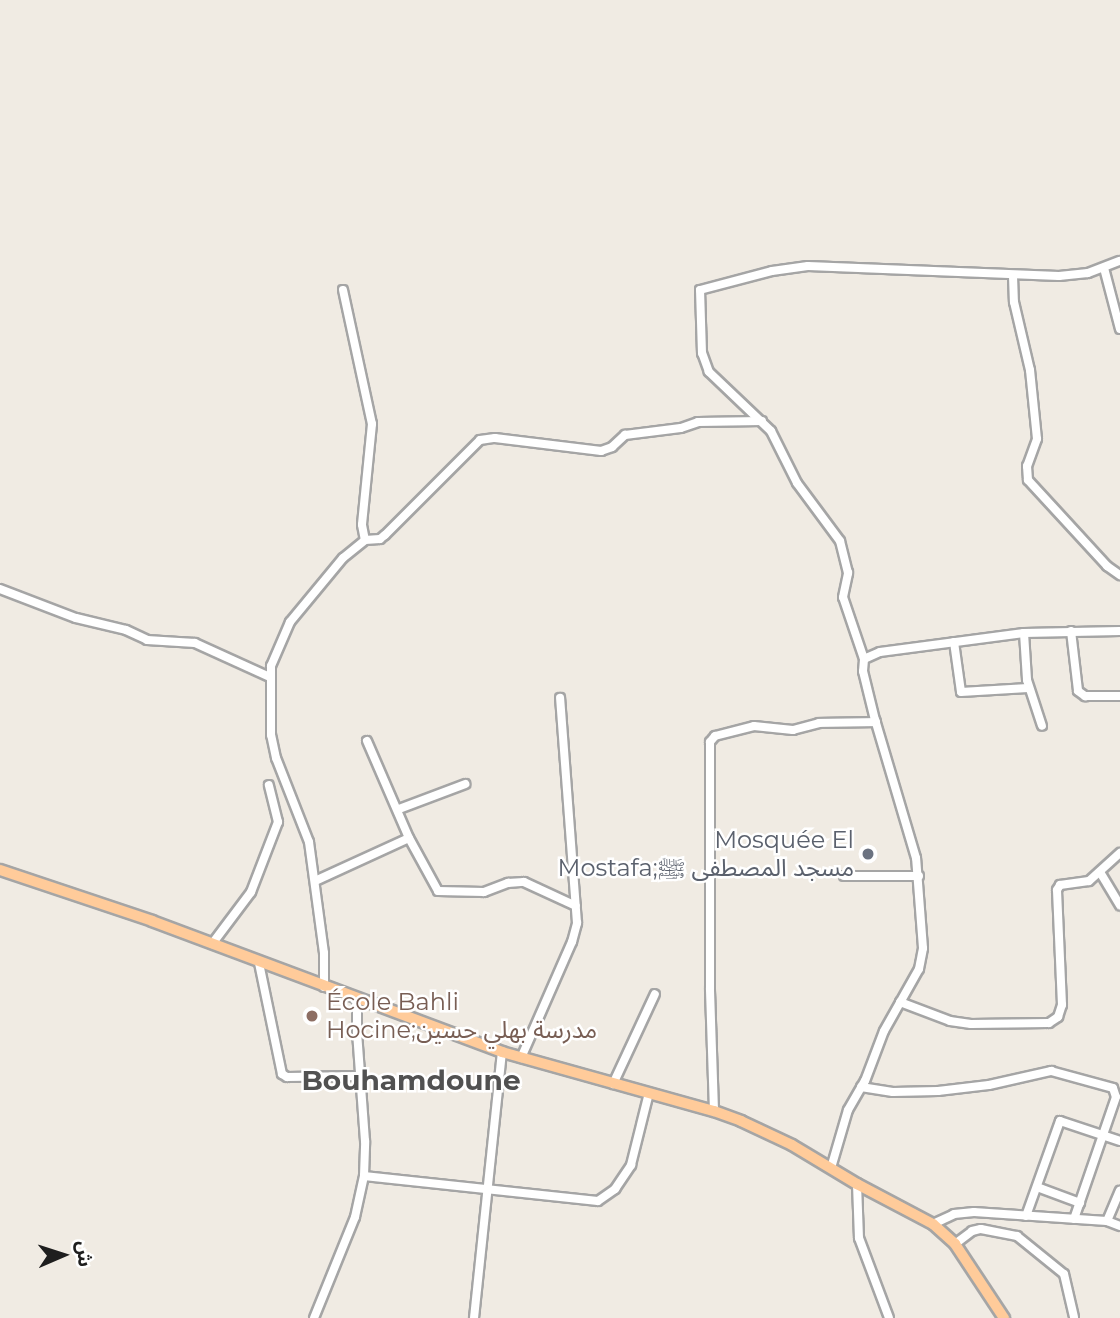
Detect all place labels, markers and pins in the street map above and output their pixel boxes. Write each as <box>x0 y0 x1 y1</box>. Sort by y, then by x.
place label: Mosquée El Mostafa;مسجد المصطفى ﷺ <box>558 826 854 882</box>
marker: Mosquée El Mostafa;مسجد المصطفى ﷺ <box>860 846 876 862</box>
place label: École Bahli Hocine;مدرسة بهلي حسين <box>326 988 597 1044</box>
marker: École Bahli Hocine;مدرسة بهلي حسين <box>304 1008 320 1024</box>

